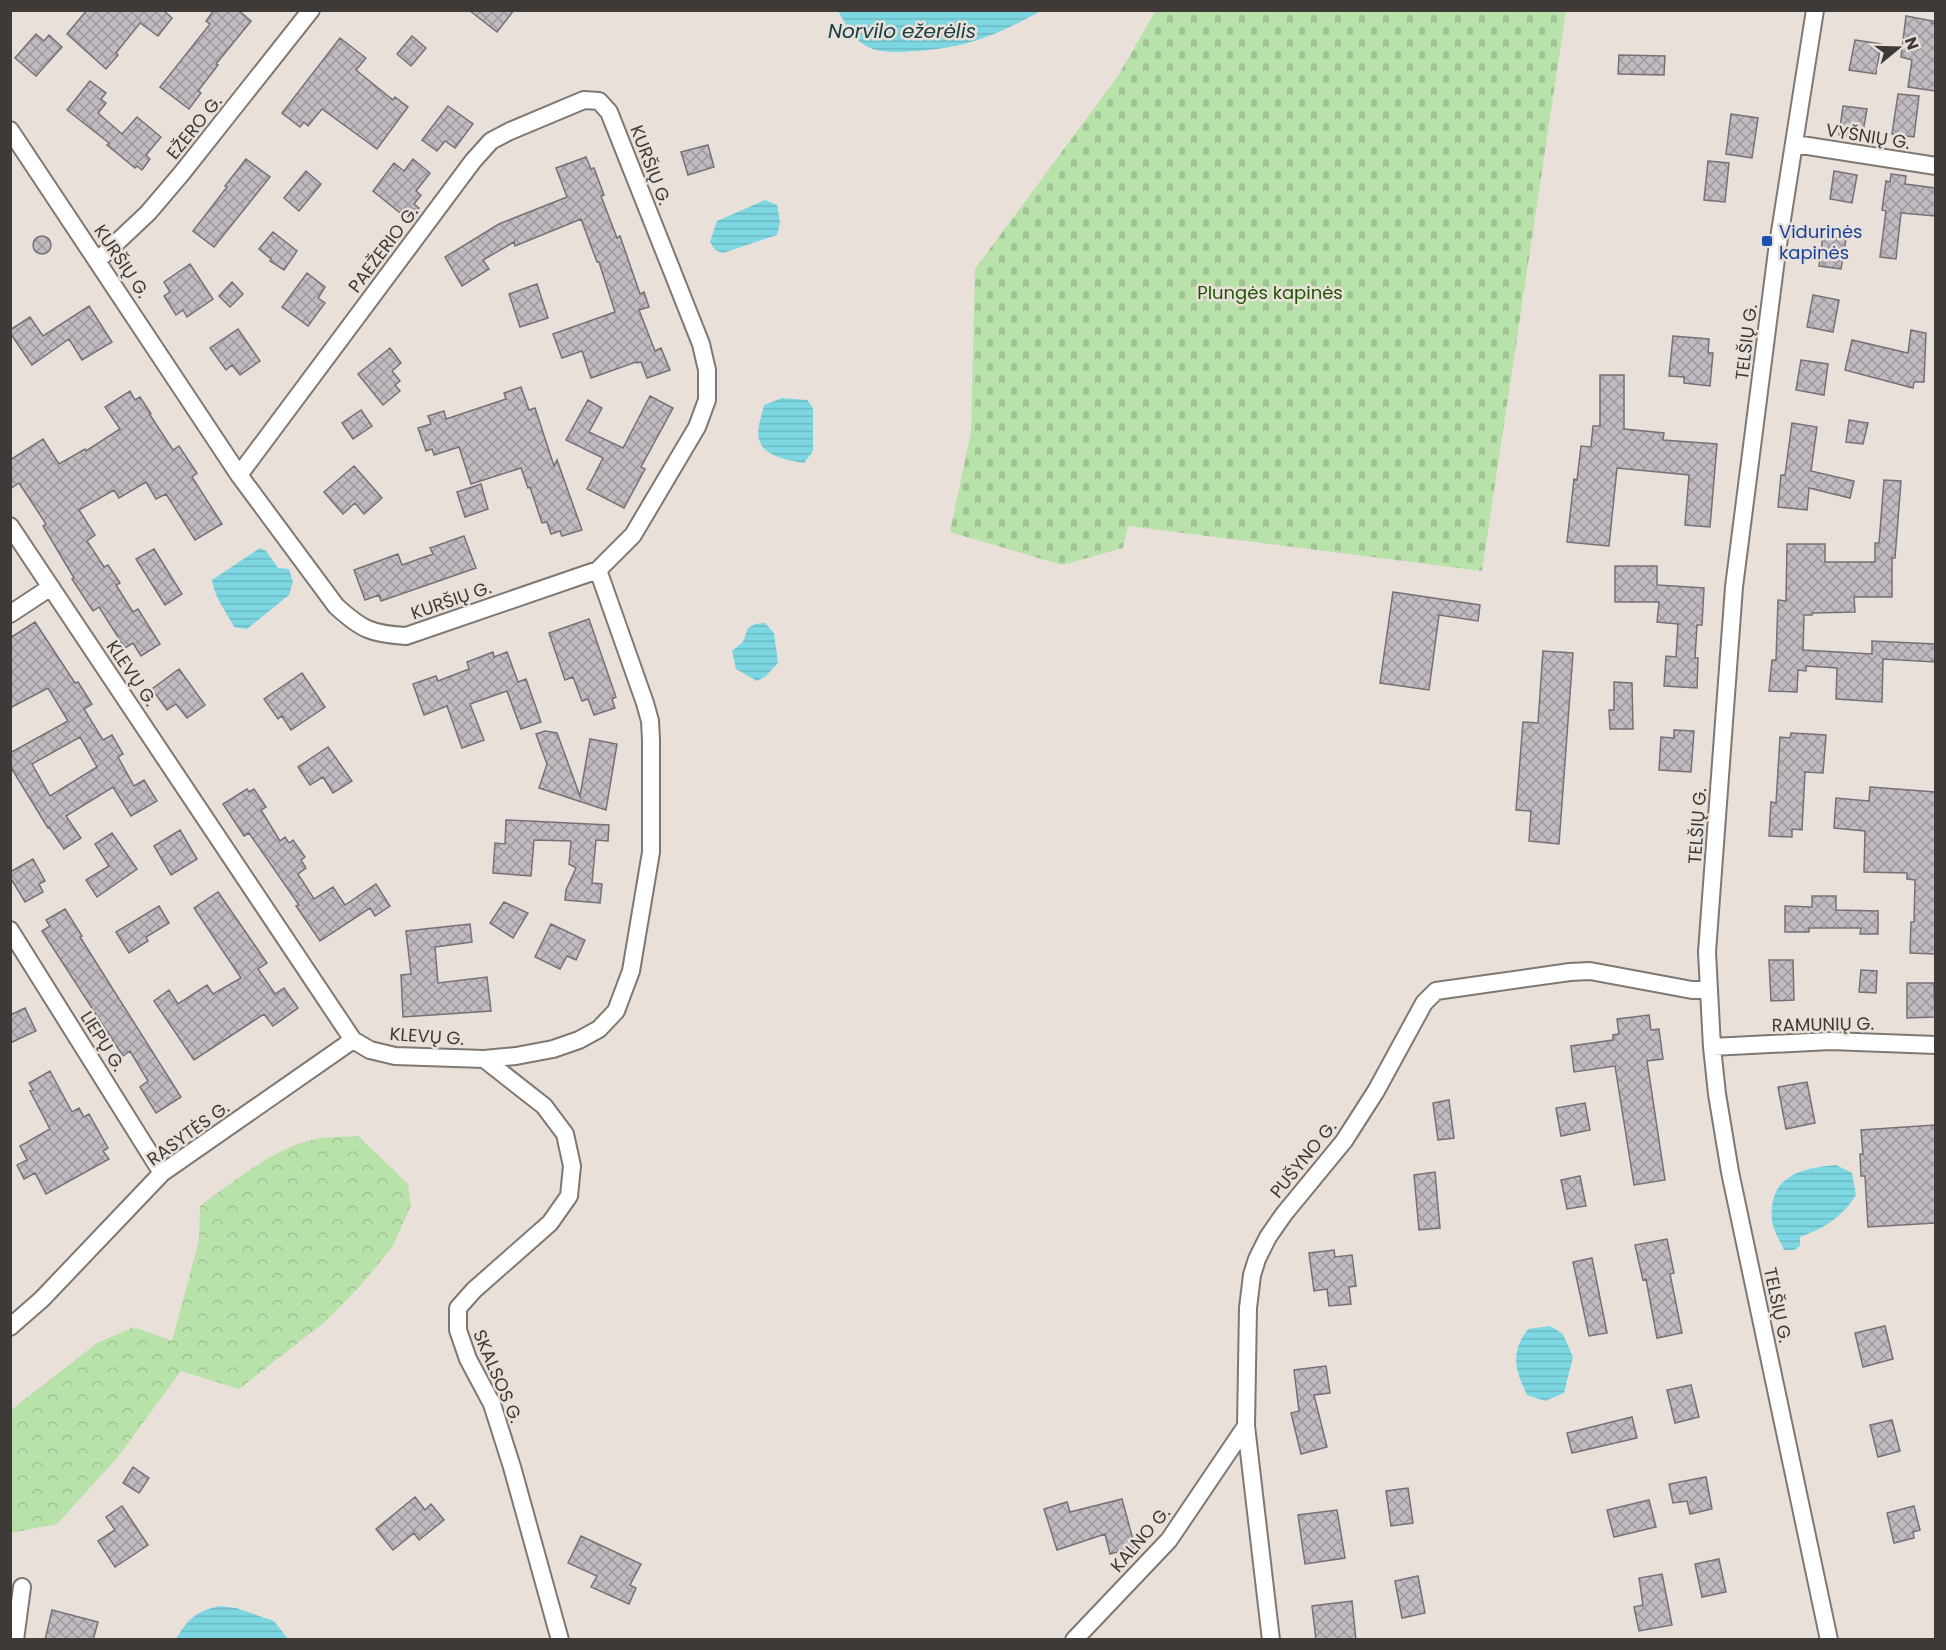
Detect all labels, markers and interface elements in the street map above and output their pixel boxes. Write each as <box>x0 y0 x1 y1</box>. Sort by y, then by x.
water label: Norvilo ežerėlis <box>828 17 976 45</box>
north arrow <box>1868 18 1928 78</box>
text: N <box>1899 34 1925 53</box>
street label: EŽERO G. <box>160 90 228 164</box>
street label: VYŠNIŲ G. <box>1824 117 1912 155</box>
street label: KURŠIŲ G. <box>624 121 678 209</box>
street label: PAEŽERIO G. <box>342 200 424 298</box>
street label: KURŠIŲ G. <box>88 219 156 303</box>
place label: Vidurinės kapinės <box>1779 219 1863 265</box>
marker: Vidurinės kapinės <box>1760 234 1774 248</box>
park label: Plungės kapinės <box>1197 280 1343 305</box>
street label: TELŠIŲ G. <box>1729 303 1763 381</box>
street label: KURŠIŲ G. <box>407 575 495 625</box>
street label: KLEVŲ G. <box>101 635 163 711</box>
street label: TELŠIŲ G. <box>1682 787 1712 865</box>
street label: LIEPŲ G. <box>75 1006 131 1076</box>
street label: RAMUNIŲ G. <box>1772 1011 1874 1037</box>
street label: KLEVŲ G. <box>389 1021 465 1051</box>
street label: RASYTĖS G. <box>142 1095 234 1171</box>
street label: PUŠYNO G. <box>1264 1115 1342 1203</box>
street label: TELŠIŲ G. <box>1758 1265 1798 1345</box>
street label: SKALSOS G. <box>467 1325 529 1427</box>
street label: KALNO G. <box>1104 1501 1176 1577</box>

